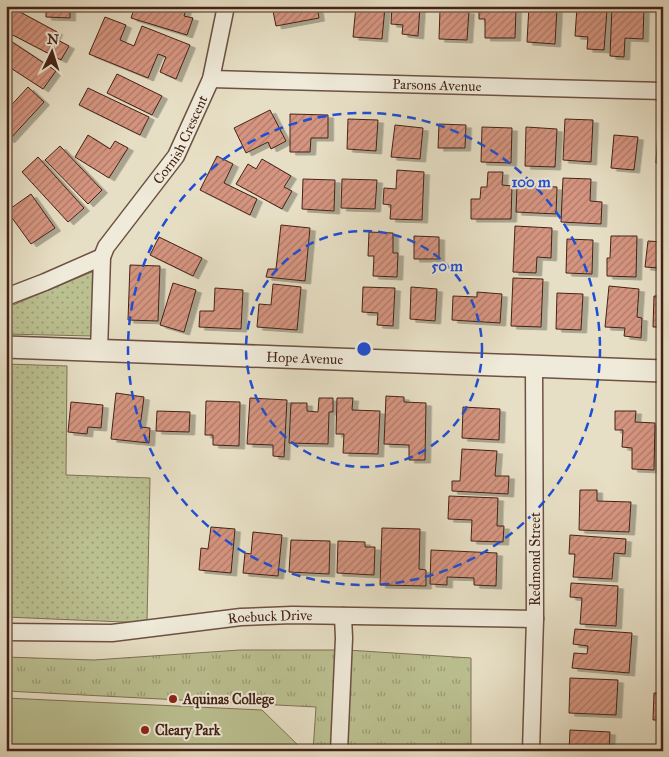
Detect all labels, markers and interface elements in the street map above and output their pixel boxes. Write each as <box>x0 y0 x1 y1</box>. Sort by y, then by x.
north arrow <box>28 28 78 78</box>
text: N <box>46 31 60 48</box>
street label: Parsons Avenue <box>392 75 482 95</box>
street label: Cornish Crescent <box>149 92 211 188</box>
text: 100 m <box>511 173 551 191</box>
text: 50 m <box>431 257 463 275</box>
centre of rings <box>355 340 373 358</box>
street label: Hope Avenue <box>266 348 344 368</box>
street label: Redmond Street <box>527 512 544 606</box>
street label: Roebuck Drive <box>227 606 313 627</box>
place label: Aquinas College <box>182 691 274 709</box>
marker: Aquinas College <box>167 693 179 705</box>
place label: Cleary Park <box>155 722 221 740</box>
marker: Cleary Park <box>139 724 151 736</box>

